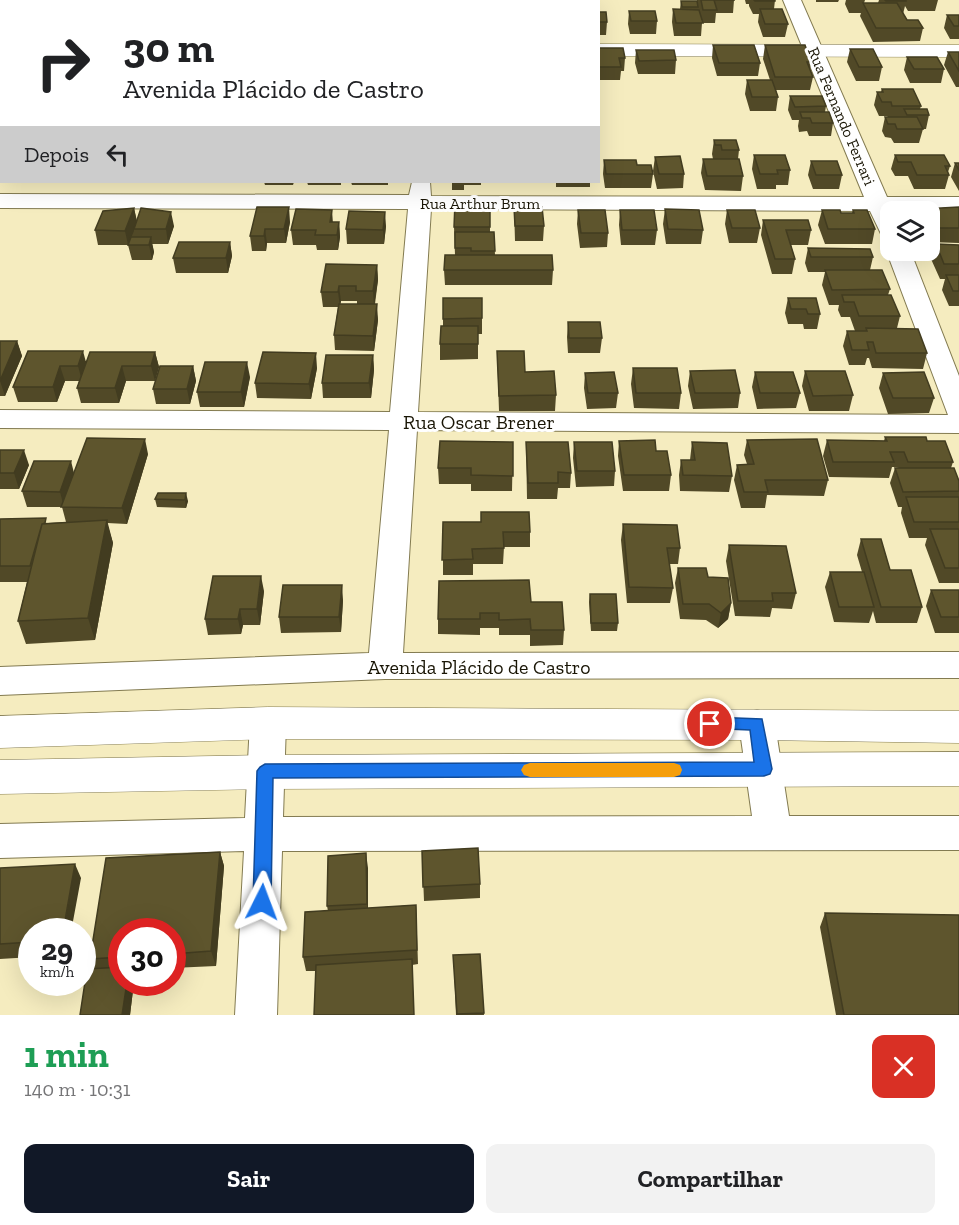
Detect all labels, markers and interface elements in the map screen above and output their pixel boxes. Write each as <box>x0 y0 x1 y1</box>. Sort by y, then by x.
text: 30 m <box>123 22 214 73</box>
icon: right <box>24 24 102 102</box>
street label: Rua Fernando Ferrari <box>804 44 879 189</box>
text: Avenida Plácido de Castro <box>123 73 424 105</box>
icon: left <box>101 138 134 171</box>
text: Depois <box>24 141 89 168</box>
street label: Rua Arthur Brum <box>420 194 540 213</box>
map controls <box>880 201 940 261</box>
button: layers <box>880 201 940 261</box>
street label: Rua Oscar Brener <box>403 410 555 434</box>
street label: Avenida Plácido de Castro <box>368 655 590 679</box>
pin <box>684 698 735 749</box>
icon: arrive <box>693 707 726 740</box>
position arrow <box>230 870 294 934</box>
speed limit sign: 30 <box>108 918 186 996</box>
text: 29 <box>41 932 73 968</box>
text: km/h <box>40 963 74 981</box>
text: 1 min <box>24 1033 109 1076</box>
button: close <box>872 1035 935 1098</box>
text: 140 m · 10:31 <box>24 1077 130 1101</box>
button: Sair <box>24 1144 474 1213</box>
button: Compartilhar <box>486 1144 935 1213</box>

